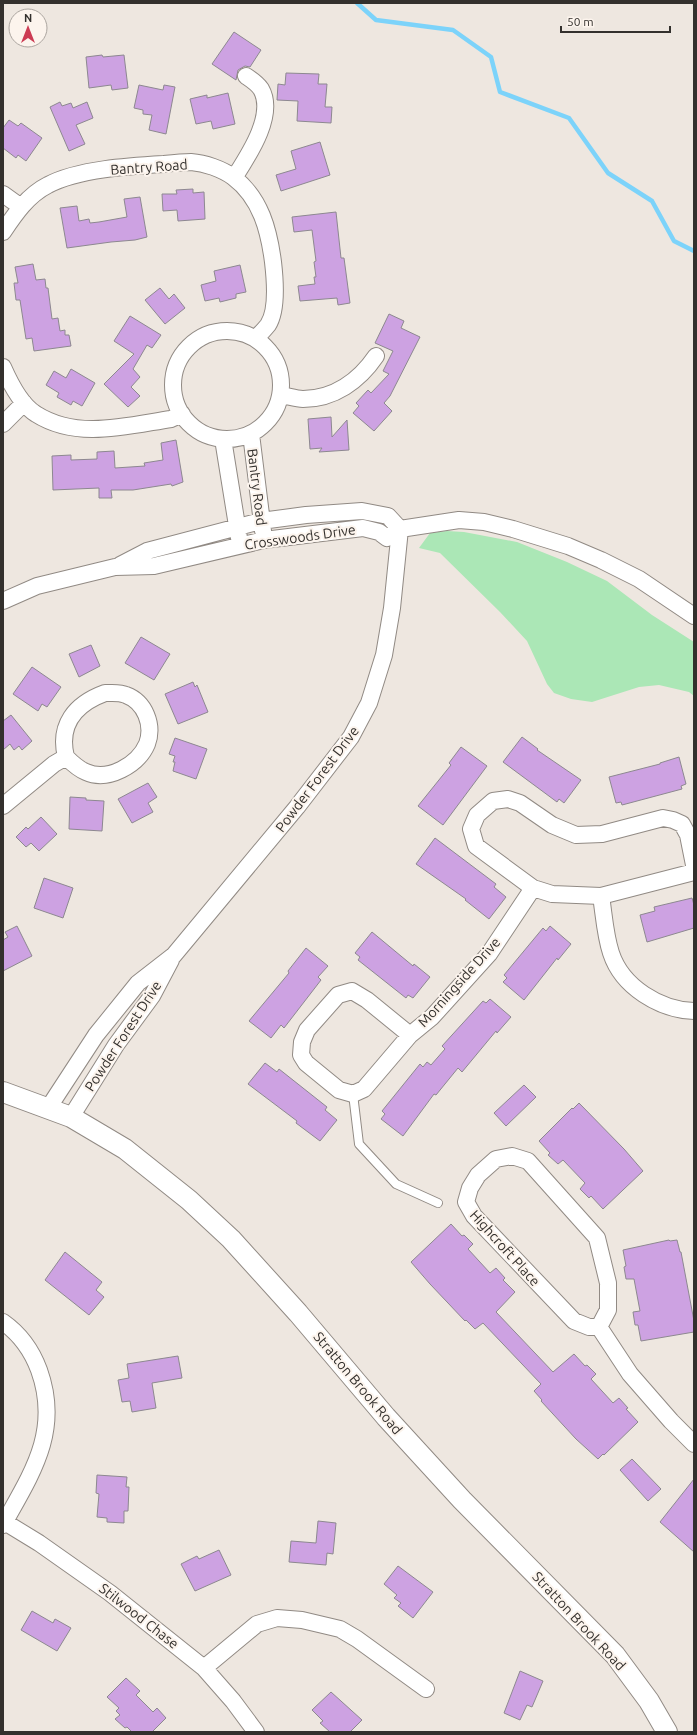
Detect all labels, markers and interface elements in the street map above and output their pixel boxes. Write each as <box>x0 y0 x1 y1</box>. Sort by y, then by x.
north arrow <box>8 8 48 48</box>
scale bar <box>561 8 670 34</box>
text: N <box>24 12 32 24</box>
text: 50 m <box>567 15 594 28</box>
street label: Bantry Road <box>110 156 188 178</box>
street label: Bantry Road <box>244 448 270 526</box>
street label: Crosswoods Drive <box>243 521 357 553</box>
street label: Powder Forest Drive <box>272 723 362 835</box>
street label: Morningside Drive <box>415 934 503 1030</box>
street label: Powder Forest Drive <box>81 978 165 1094</box>
street label: Highcroft Place <box>467 1207 543 1289</box>
street label: Stratton Brook Road <box>310 1329 406 1437</box>
street label: Stratton Brook Road <box>529 1568 629 1674</box>
street label: Stilwood Chase <box>96 1580 182 1652</box>

